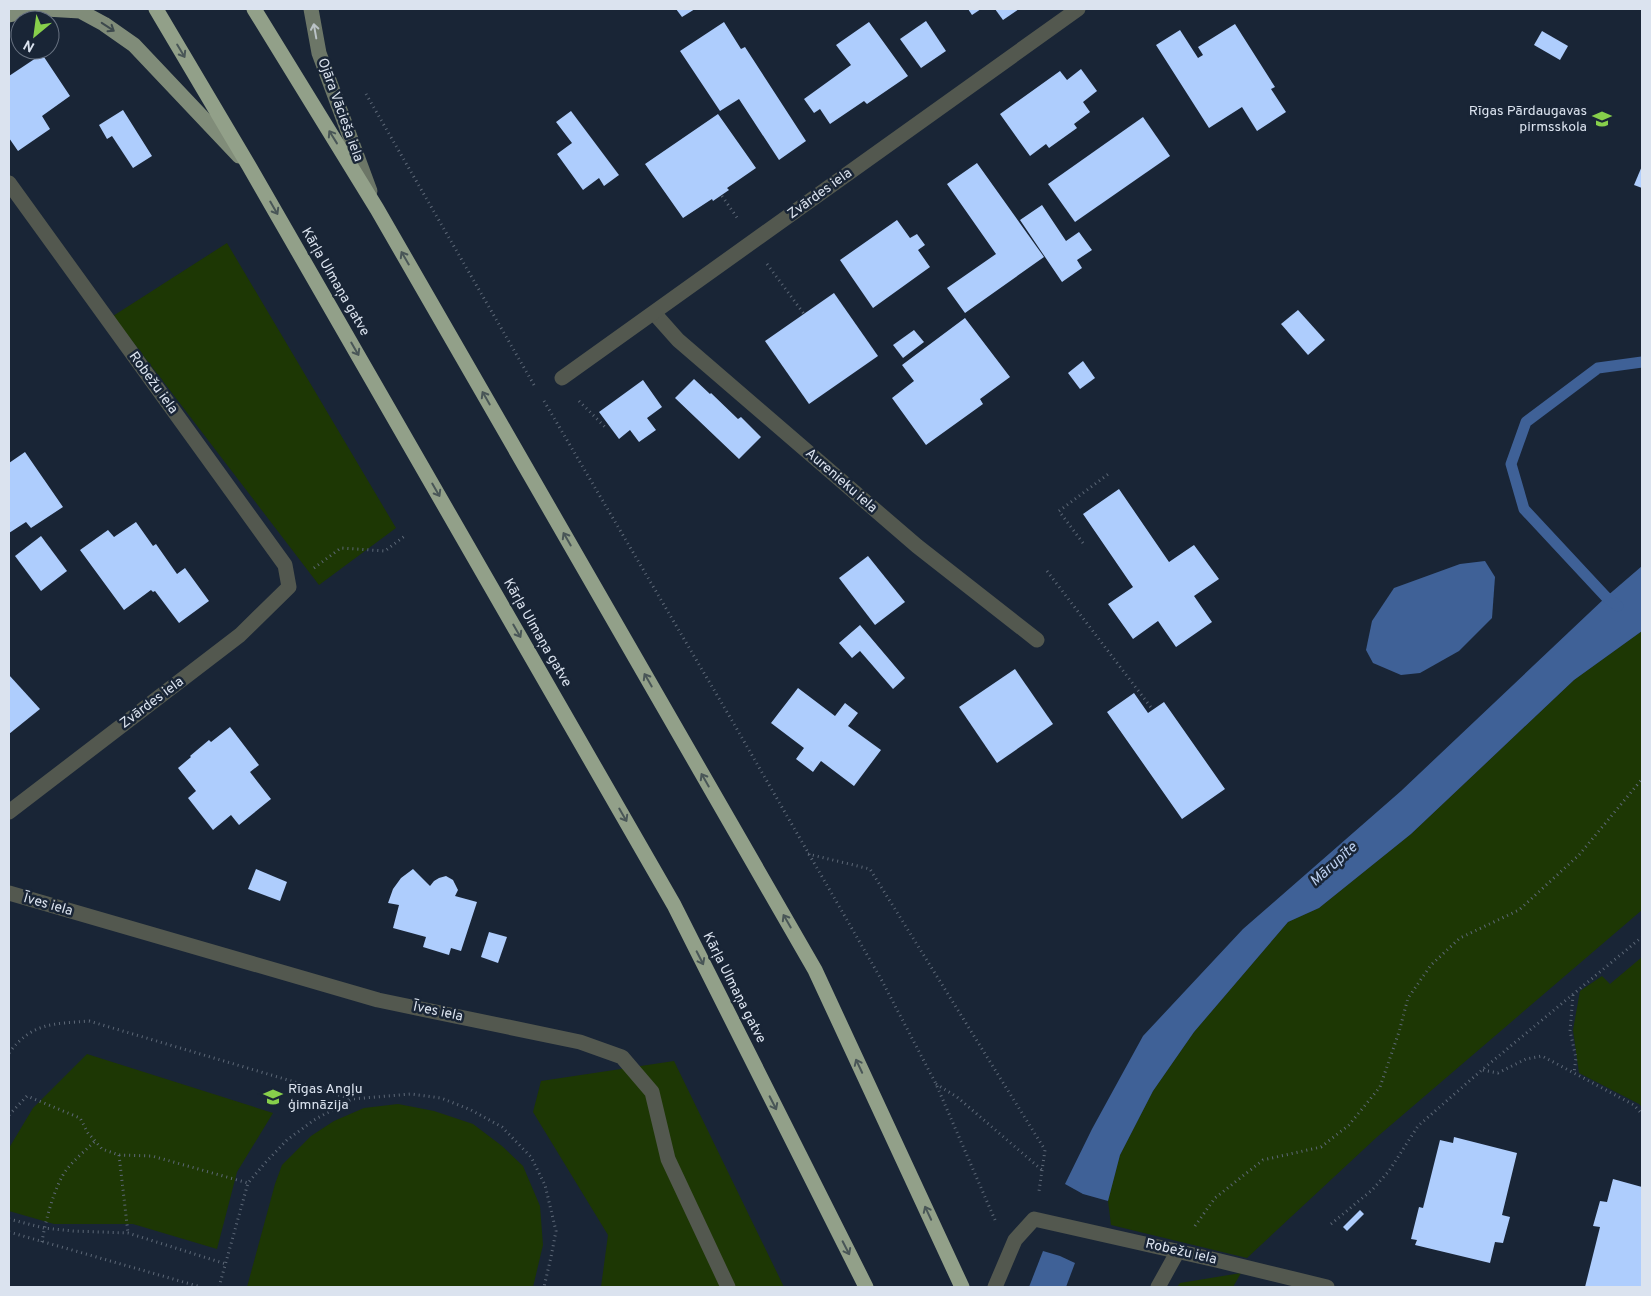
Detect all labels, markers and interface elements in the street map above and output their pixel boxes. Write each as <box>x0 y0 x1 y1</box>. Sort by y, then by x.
north arrow <box>10 10 60 60</box>
one-way arrow <box>100 22 114 32</box>
one-way arrow <box>309 23 319 39</box>
text: N <box>21 35 38 55</box>
one-way arrow <box>177 43 187 57</box>
street label: Ojāra Vācieša iela <box>313 56 367 164</box>
place label: Rīgas Pārdaugavas pirmsskola <box>1469 103 1587 136</box>
school or university icon: Rīgas Pārdaugavas pirmsskola <box>1591 108 1613 130</box>
one-way arrow <box>327 131 337 145</box>
street label: Zvārdes iela <box>784 165 856 223</box>
one-way arrow <box>269 201 279 215</box>
street label: Kārļa Ulmaņa gatve <box>297 225 373 339</box>
one-way arrow <box>399 251 409 265</box>
one-way arrow <box>350 342 360 356</box>
street label: Robežu iela <box>125 349 181 417</box>
one-way arrow <box>480 392 490 406</box>
street label: Aurenieku iela <box>802 445 880 517</box>
one-way arrow <box>431 482 441 497</box>
one-way arrow <box>562 532 572 547</box>
street label: Kārļa Ulmaņa gatve <box>499 576 575 690</box>
one-way arrow <box>512 623 522 637</box>
street label: Zvārdes iela <box>117 673 187 733</box>
one-way arrow <box>643 673 653 688</box>
one-way arrow <box>700 773 710 788</box>
one-way arrow <box>618 807 628 822</box>
water label: Mārupīte <box>1306 839 1362 891</box>
street label: Īves iela <box>20 890 75 920</box>
one-way arrow <box>781 914 791 928</box>
street label: Kārļa Ulmaņa gatve <box>699 930 769 1046</box>
one-way arrow <box>696 950 706 965</box>
street label: Īves iela <box>411 998 464 1026</box>
one-way arrow <box>854 1059 864 1074</box>
place label: Rīgas Angļu ģimnāzija <box>288 1081 363 1114</box>
school or university icon: Rīgas Angļu ģimnāzija <box>262 1086 284 1108</box>
one-way arrow <box>769 1095 778 1110</box>
one-way arrow <box>922 1206 932 1221</box>
street label: Robežu iela <box>1144 1236 1218 1268</box>
one-way arrow <box>842 1240 851 1255</box>

